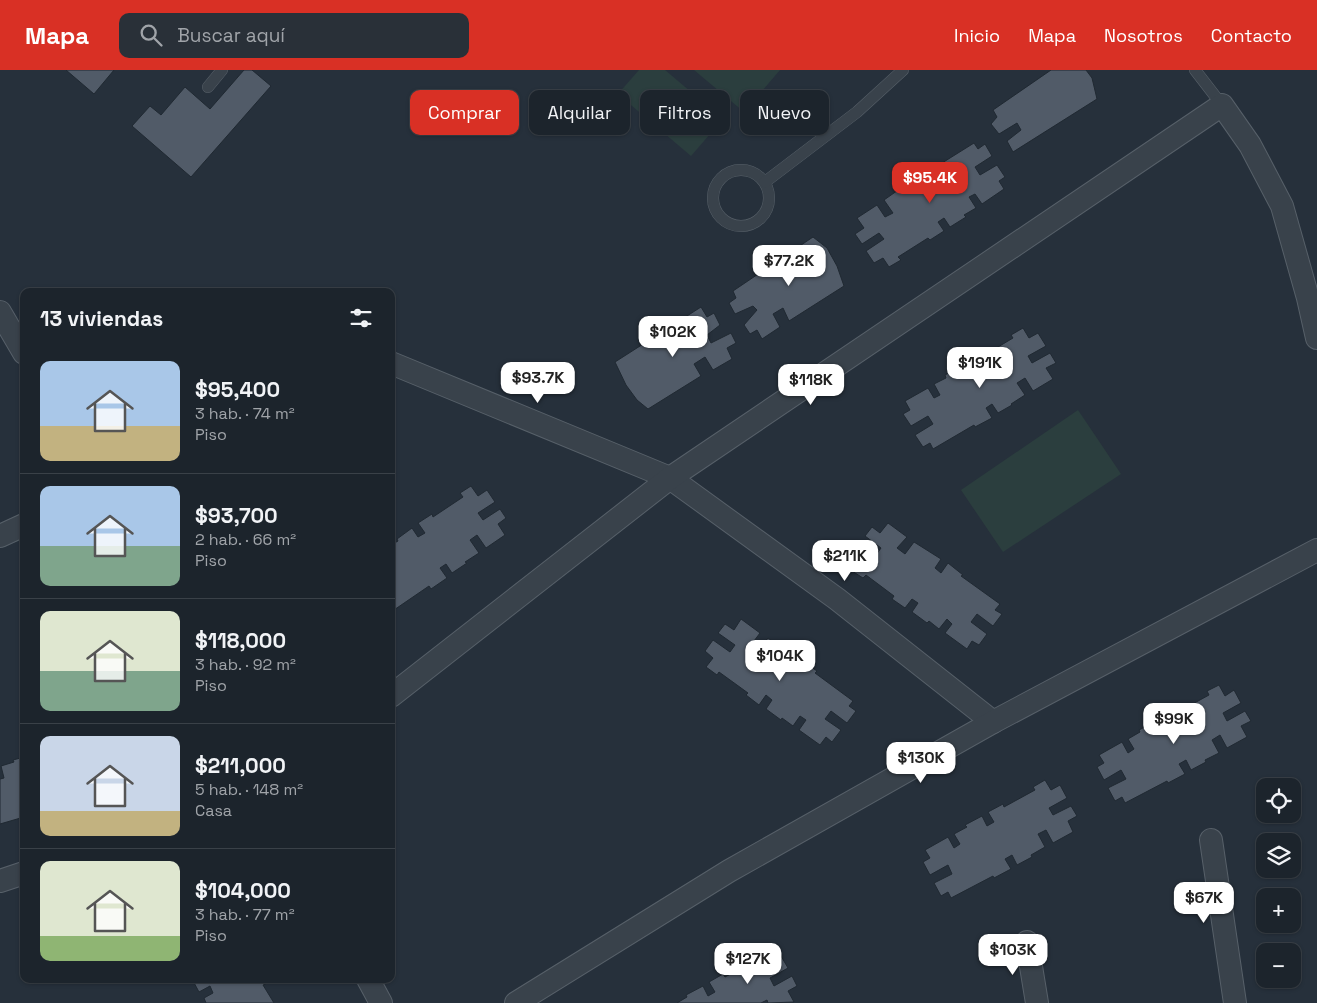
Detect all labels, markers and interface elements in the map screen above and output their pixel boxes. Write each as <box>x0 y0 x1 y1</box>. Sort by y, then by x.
search box <box>119 13 469 58</box>
text: Mapa <box>25 20 89 51</box>
icon: search <box>137 21 165 49</box>
text: Buscar aquí <box>177 23 285 48</box>
text: Inicio <box>954 24 1000 47</box>
text: Mapa <box>1028 24 1076 47</box>
text: Nosotros <box>1104 24 1183 47</box>
text: Contacto <box>1211 24 1292 47</box>
chip: Comprar <box>410 90 519 135</box>
chip: Alquilar <box>529 90 630 135</box>
chip: Filtros <box>640 90 730 135</box>
chip: Nuevo <box>740 90 829 135</box>
pin: $95.4K <box>889 162 971 204</box>
text: $95.4K <box>903 167 957 188</box>
pin: $77.2K <box>748 244 830 287</box>
text: $77.2K <box>764 250 814 271</box>
icon: filters <box>347 304 375 332</box>
text: 13 viviendas <box>40 305 163 332</box>
pin: $102K <box>638 316 708 358</box>
text: $102K <box>650 321 696 342</box>
pin: $191K <box>945 346 1015 389</box>
text: $191K <box>958 352 1002 373</box>
pin: $93.7K <box>497 362 579 404</box>
pin: $118K <box>776 364 846 406</box>
text: $93.7K <box>512 367 564 388</box>
text: $118K <box>789 369 833 390</box>
text: $95,400 <box>195 376 280 403</box>
icon: home <box>80 381 140 441</box>
text: 3 hab. · 74 m² <box>195 403 295 424</box>
text: Piso <box>195 424 227 445</box>
text: $93,700 <box>195 502 278 529</box>
icon: home <box>80 506 140 566</box>
text: 2 hab. · 66 m² <box>195 529 296 550</box>
pin: $211K <box>810 540 880 582</box>
text: $211K <box>823 545 867 566</box>
text: Piso <box>195 550 227 571</box>
text: $118,000 <box>195 627 286 654</box>
icon: home <box>80 631 140 691</box>
pin: $104K <box>745 640 815 682</box>
text: $104K <box>756 645 804 666</box>
text: 3 hab. · 92 m² <box>195 654 296 675</box>
text: Piso <box>195 675 227 696</box>
pin: $99K <box>1144 702 1204 745</box>
text: $99K <box>1154 708 1194 729</box>
pin: $130K <box>886 742 956 784</box>
text: $130K <box>897 747 945 768</box>
text: $211,000 <box>195 752 286 779</box>
icon: home <box>80 756 140 816</box>
map controls <box>1256 778 1301 988</box>
button: locate <box>1256 778 1301 823</box>
text: 5 hab. · 148 m² <box>195 779 303 800</box>
text: Casa <box>195 800 232 821</box>
button: layers <box>1256 833 1301 878</box>
text: $104,000 <box>195 877 291 904</box>
icon: home <box>80 881 140 941</box>
pin: $67K <box>1174 882 1234 924</box>
text: $67K <box>1185 887 1223 908</box>
button: + <box>1256 888 1301 933</box>
text: 3 hab. · 77 m² <box>195 904 294 925</box>
text: Piso <box>195 925 227 946</box>
pin: $103K <box>978 934 1048 976</box>
text: $103K <box>989 939 1037 960</box>
pin: $127K <box>713 942 783 985</box>
button: − <box>1256 943 1301 988</box>
text: $127K <box>725 948 771 969</box>

